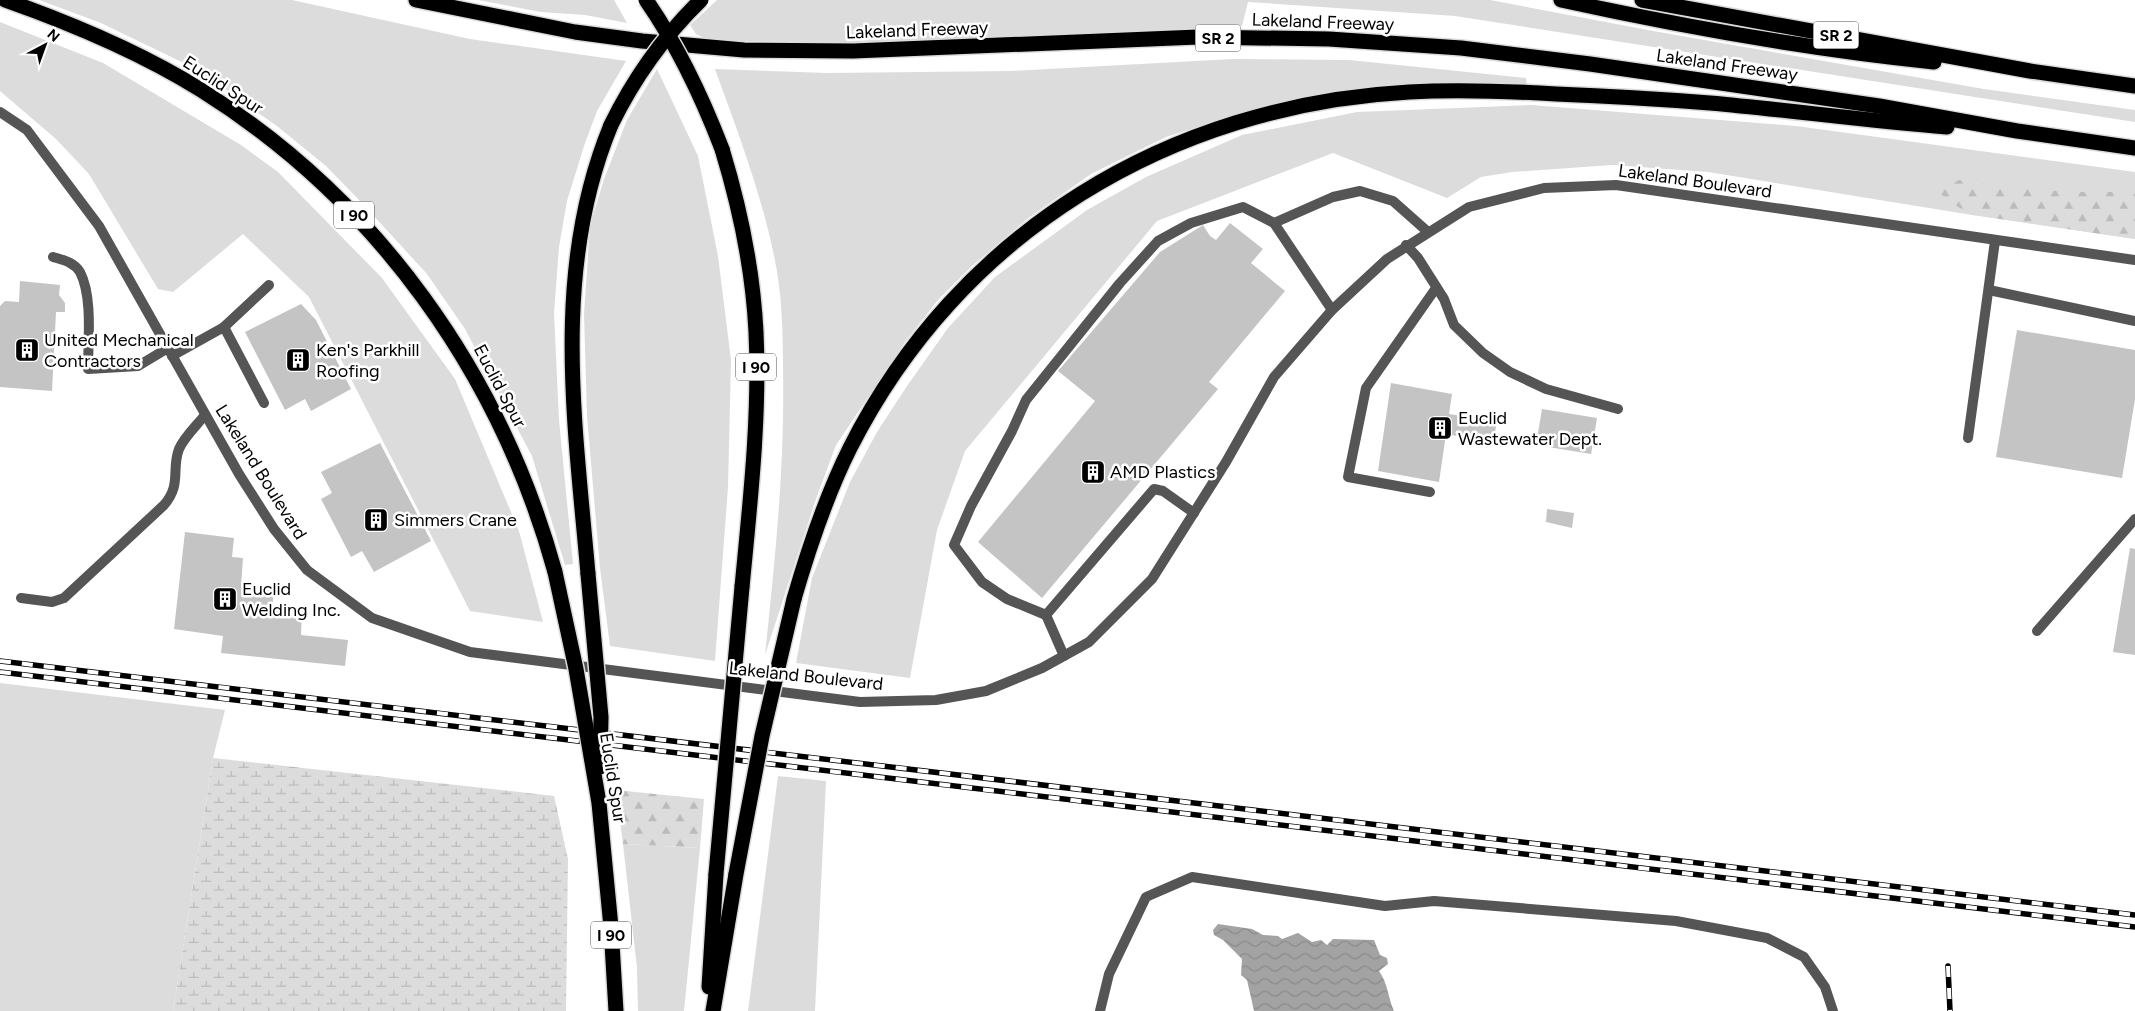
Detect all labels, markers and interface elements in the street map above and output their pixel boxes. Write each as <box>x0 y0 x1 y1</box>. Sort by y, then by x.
street label: Lakeland Freeway <box>1251 9 1395 35</box>
street label: Lakeland Freeway <box>845 17 989 43</box>
north arrow <box>20 20 70 70</box>
road number: SR 2 <box>1814 22 1858 48</box>
road number: SR 2 <box>1196 24 1240 52</box>
text: N <box>44 26 63 46</box>
street label: Lakeland Freeway <box>1655 44 1800 86</box>
street label: Euclid Spur <box>179 51 267 119</box>
street label: Lakeland Boulevard <box>1617 159 1773 203</box>
road number: I 90 <box>334 202 374 228</box>
place label: United Mechanical Contractors <box>44 329 194 372</box>
building icon: United Mechanical Contractors <box>14 337 40 363</box>
place label: Ken's Parkhill Roofing <box>316 339 420 382</box>
street label: Euclid Spur <box>469 340 531 432</box>
building icon: Ken's Parkhill Roofing <box>285 347 311 373</box>
road number: I 90 <box>736 354 776 381</box>
street label: Lakeland Boulevard <box>211 400 311 544</box>
place label: Euclid Wastewater Dept. <box>1458 407 1602 450</box>
building icon: Euclid Wastewater Dept. <box>1427 415 1453 441</box>
building icon: AMD Plastics <box>1080 459 1106 485</box>
place label: AMD Plastics <box>1110 461 1215 483</box>
building icon: Simmers Crane <box>363 507 389 533</box>
place label: Simmers Crane <box>394 509 517 531</box>
place label: Euclid Welding Inc. <box>242 578 341 621</box>
building icon: Euclid Welding Inc. <box>212 586 238 612</box>
street label: Lakeland Boulevard <box>728 657 884 695</box>
street label: Euclid Spur <box>595 731 631 825</box>
road number: I 90 <box>591 922 631 948</box>

